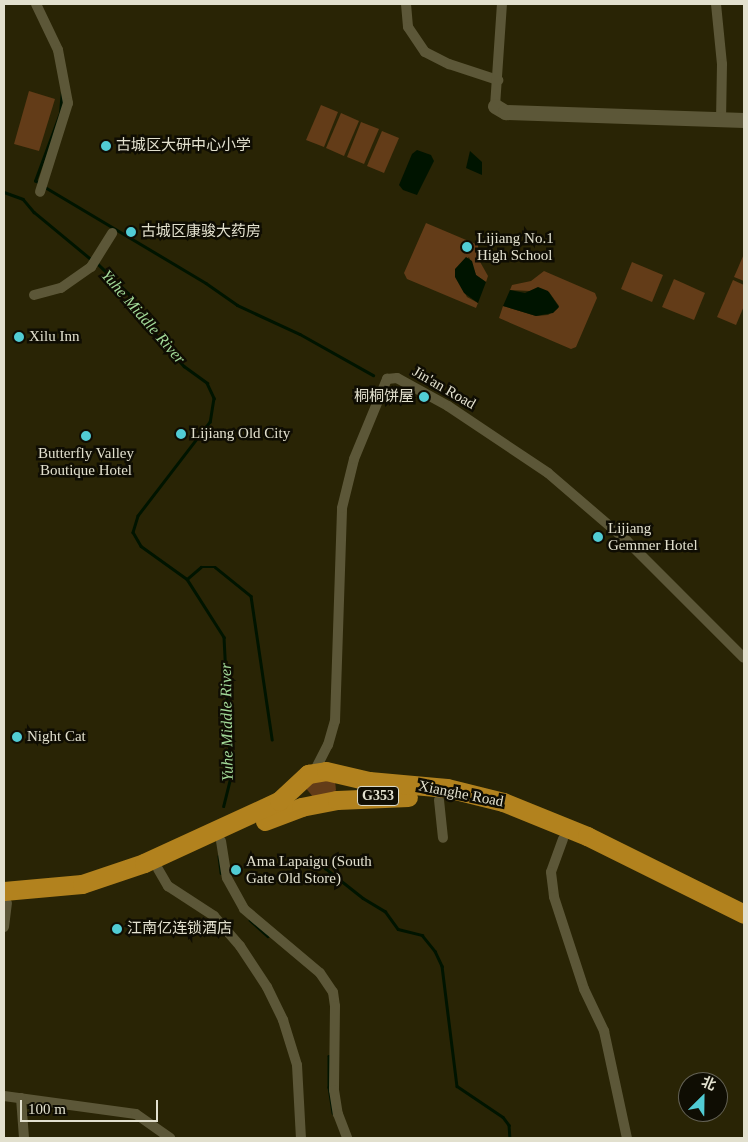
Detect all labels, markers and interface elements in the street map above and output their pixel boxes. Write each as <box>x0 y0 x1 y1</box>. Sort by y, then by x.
place label: 古城区大研中心小学 <box>116 137 251 155</box>
marker: 古城区大研中心小学 <box>100 140 112 152</box>
place label: 古城区康骏大药房 <box>141 223 261 241</box>
marker: 古城区康骏大药房 <box>125 226 137 238</box>
place label: Lijiang No.1 High School <box>477 229 554 264</box>
marker: Lijiang No.1 High School <box>461 241 473 253</box>
water label: Yuhe Middle River <box>97 266 189 368</box>
place label: Xilu Inn <box>29 328 79 346</box>
marker: Xilu Inn <box>13 331 25 343</box>
street label: Jin'an Road <box>409 363 479 413</box>
place label: 桐桐饼屋 <box>354 388 414 406</box>
marker: 桐桐饼屋 <box>418 391 430 403</box>
place label: Lijiang Old City <box>191 425 290 443</box>
marker: Lijiang Old City <box>175 428 187 440</box>
marker: Butterfly Valley Boutique Hotel <box>80 430 92 442</box>
place label: Butterfly Valley Boutique Hotel <box>38 444 134 479</box>
place label: Lijiang Gemmer Hotel <box>608 519 698 554</box>
marker: Lijiang Gemmer Hotel <box>592 531 604 543</box>
water label: Yuhe Middle River <box>216 663 238 781</box>
place label: Night Cat <box>27 728 86 746</box>
marker: Night Cat <box>11 731 23 743</box>
street label: Xianghe Road <box>417 777 505 811</box>
road number: G353 <box>357 784 399 808</box>
place label: Ama Lapaigu (South Gate Old Store) <box>246 852 372 887</box>
marker: Ama Lapaigu (South Gate Old Store) <box>230 864 242 876</box>
place label: 江南亿连锁酒店 <box>127 920 232 938</box>
marker: 江南亿连锁酒店 <box>111 923 123 935</box>
north arrow <box>678 1072 728 1122</box>
text: 北 <box>699 1074 718 1093</box>
scale bar <box>22 1090 160 1122</box>
text: 100 m <box>28 1101 66 1117</box>

